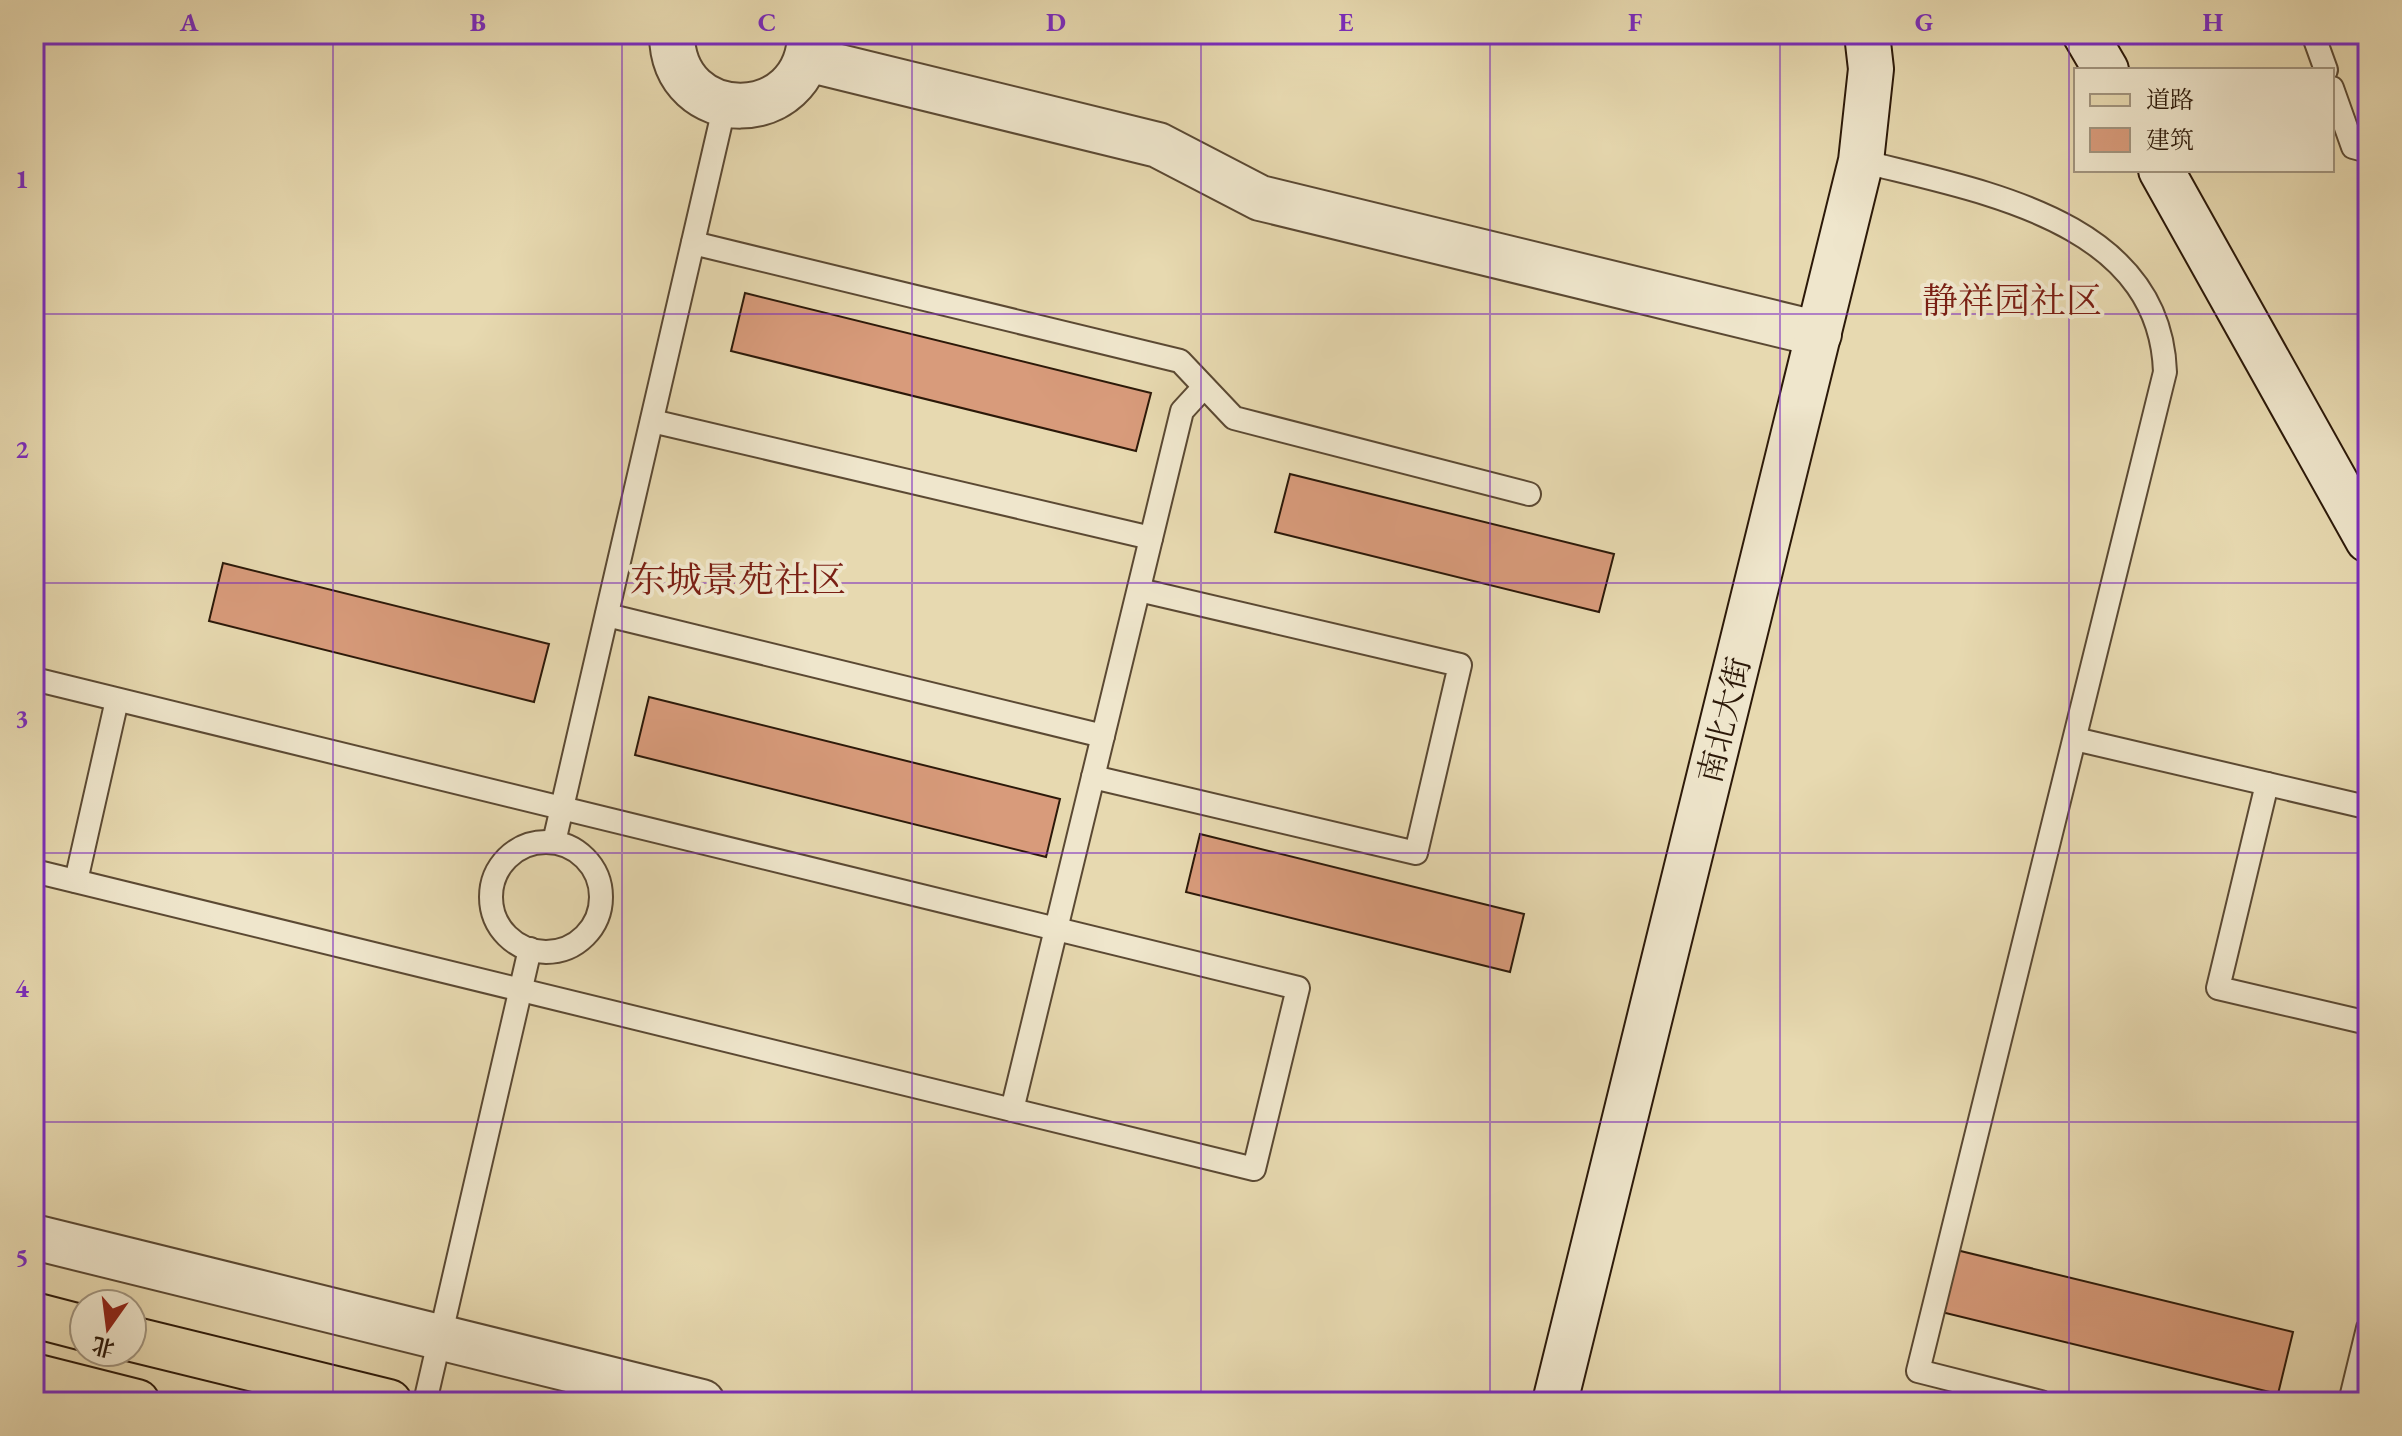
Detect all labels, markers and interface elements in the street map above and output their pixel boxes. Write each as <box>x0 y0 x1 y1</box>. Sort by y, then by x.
text: A <box>179 5 199 39</box>
text: B <box>470 5 486 39</box>
text: C <box>758 5 776 39</box>
text: D <box>1046 5 1066 39</box>
text: E <box>1339 5 1354 39</box>
text: F <box>1628 5 1642 39</box>
text: G <box>1915 5 1934 39</box>
text: H <box>2203 5 2224 39</box>
legend <box>2074 68 2334 172</box>
text: 道路 <box>2146 84 2194 115</box>
text: 建筑 <box>2146 124 2194 155</box>
text: 1 <box>15 162 29 196</box>
district label: 静祥园社区 <box>1922 277 2102 324</box>
text: 2 <box>15 432 29 466</box>
district label: 东城景苑社区 <box>630 556 846 603</box>
street label: 南北大街 <box>1688 653 1760 787</box>
text: 3 <box>15 701 29 735</box>
text: 4 <box>15 971 29 1005</box>
text: 5 <box>15 1240 29 1274</box>
north arrow <box>68 1288 148 1368</box>
text: 北 <box>89 1330 117 1364</box>

